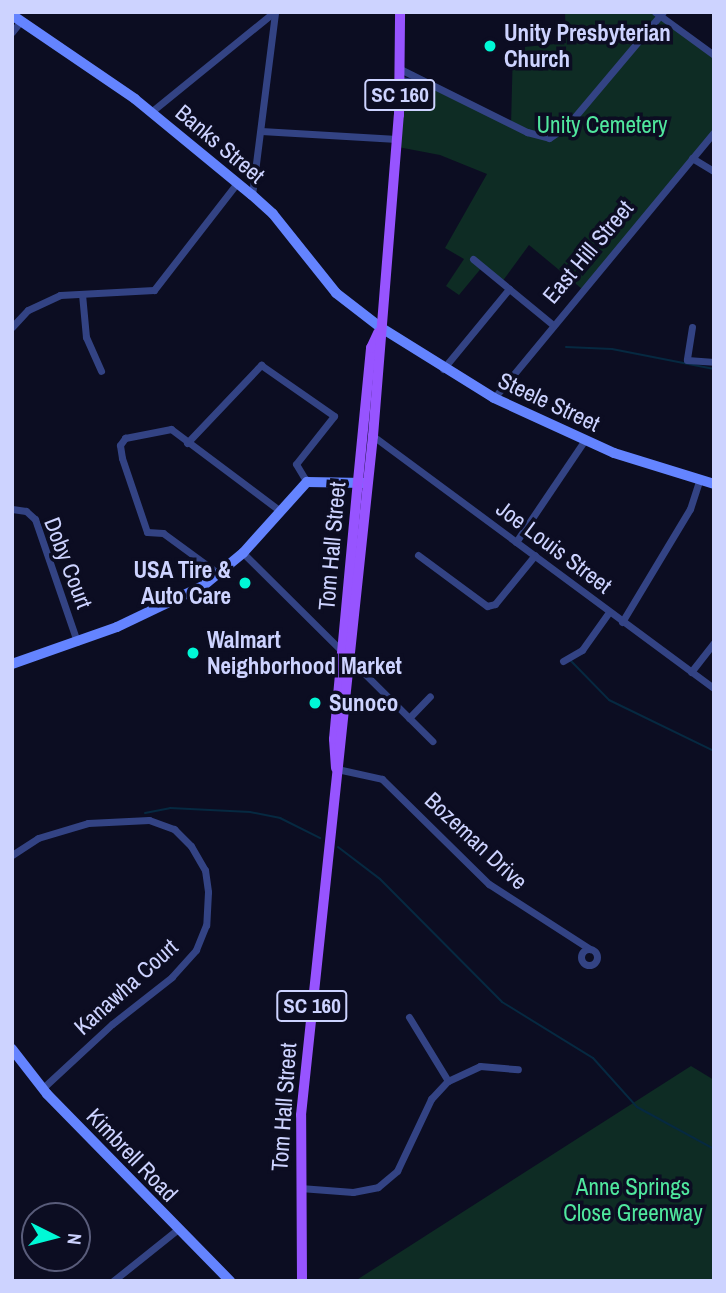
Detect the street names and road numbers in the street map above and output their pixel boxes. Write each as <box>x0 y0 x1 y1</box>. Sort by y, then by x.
road number: SC 160 <box>363 78 437 112</box>
street label: Banks Street <box>170 99 270 189</box>
street label: East Hill Street <box>537 195 639 309</box>
street label: Steele Street <box>494 366 604 438</box>
street label: Tom Hall Street <box>313 481 351 611</box>
street label: Joe Louis Street <box>491 495 617 599</box>
street label: Doby Court <box>38 514 98 612</box>
street label: Bozeman Drive <box>419 787 533 895</box>
street label: Kanawha Court <box>68 933 184 1041</box>
road number: SC 160 <box>275 988 349 1024</box>
street label: Tom Hall Street <box>266 1042 302 1172</box>
street label: Kimbrell Road <box>81 1102 183 1208</box>

